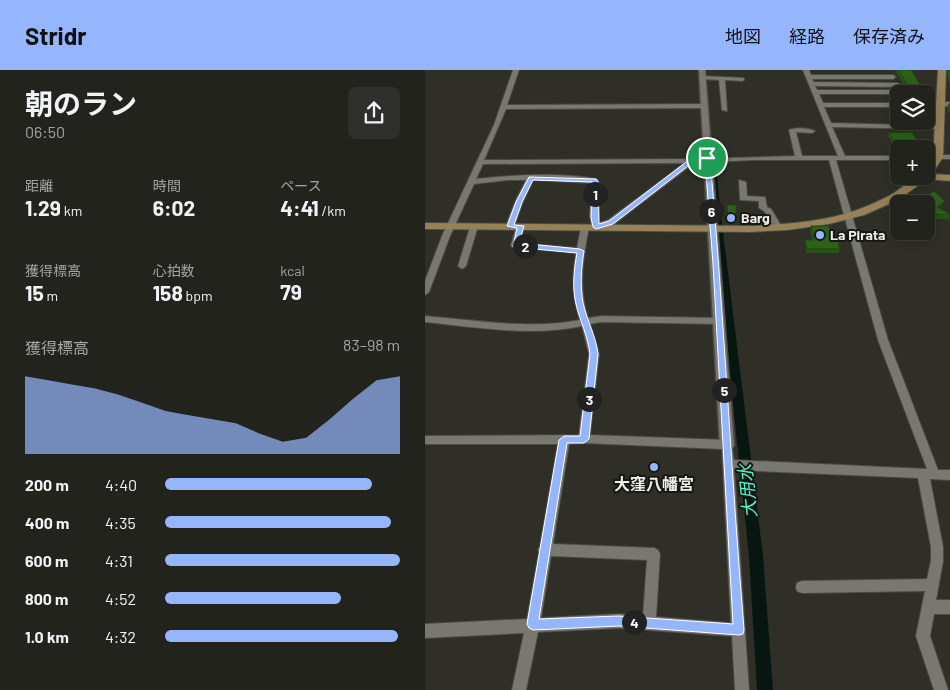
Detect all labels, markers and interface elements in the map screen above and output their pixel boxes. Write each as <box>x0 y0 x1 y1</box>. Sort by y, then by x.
text: Stridr <box>25 21 87 50</box>
text: 地図 <box>725 25 761 47</box>
text: 経路 <box>789 25 825 47</box>
text: 保存済み <box>853 25 925 47</box>
map controls <box>890 85 935 240</box>
button: layers <box>890 85 935 130</box>
text: 朝のラン <box>25 86 137 120</box>
button: share <box>348 87 400 139</box>
text: 06:50 <box>25 122 65 141</box>
pin <box>686 137 728 179</box>
button: + <box>890 140 935 185</box>
icon: arrive <box>693 144 721 172</box>
text: 距離 <box>25 177 53 194</box>
text: 時間 <box>153 177 181 194</box>
text: ペース <box>280 177 322 194</box>
pin: 1 <box>583 182 607 206</box>
text: 1 <box>593 186 598 203</box>
text: 1.29 <box>25 195 61 220</box>
text: 6:02 <box>153 195 195 220</box>
text: 4:41 <box>280 195 319 220</box>
button: − <box>890 195 935 240</box>
pin: 6 <box>699 198 723 224</box>
text: km <box>61 202 82 219</box>
text: /km <box>319 202 346 219</box>
text: 6 <box>708 203 715 220</box>
place label: Barg <box>741 209 770 226</box>
marker: Barg <box>725 212 737 224</box>
place label: La Pirata <box>830 226 885 243</box>
marker: La Pirata <box>814 229 826 241</box>
pin: 2 <box>513 234 537 258</box>
text: 2 <box>522 238 529 255</box>
text: 獲得標高 <box>25 262 81 279</box>
text: 心拍数 <box>153 262 195 279</box>
text: kcal <box>280 262 305 279</box>
text: 79 <box>280 279 302 304</box>
text: 15 <box>25 280 44 305</box>
text: 158 <box>153 280 183 305</box>
text: m <box>44 287 58 304</box>
text: bpm <box>183 287 213 304</box>
text: 83–98 m <box>343 335 400 354</box>
text: 獲得標高 <box>25 338 89 357</box>
pin: 5 <box>711 378 737 402</box>
text: 5 <box>721 382 728 399</box>
pin: 3 <box>577 386 601 412</box>
text: 3 <box>586 391 593 408</box>
marker: 大窪八幡宮 <box>648 461 660 473</box>
water label: 大用水 <box>733 461 761 519</box>
place label: 大窪八幡宮 <box>614 474 694 493</box>
text: 200 m <box>25 475 69 494</box>
text: 4:40 <box>105 475 137 494</box>
text: 400 m <box>25 513 69 532</box>
text: 4:35 <box>105 513 136 532</box>
text: 600 m <box>25 551 68 570</box>
text: 4:31 <box>105 551 133 570</box>
text: 800 m <box>25 589 68 608</box>
text: 4:52 <box>105 589 136 608</box>
pin: 4 <box>621 610 647 634</box>
text: 4 <box>630 614 639 631</box>
text: 1.0 km <box>25 627 69 646</box>
text: 4:32 <box>105 627 136 646</box>

